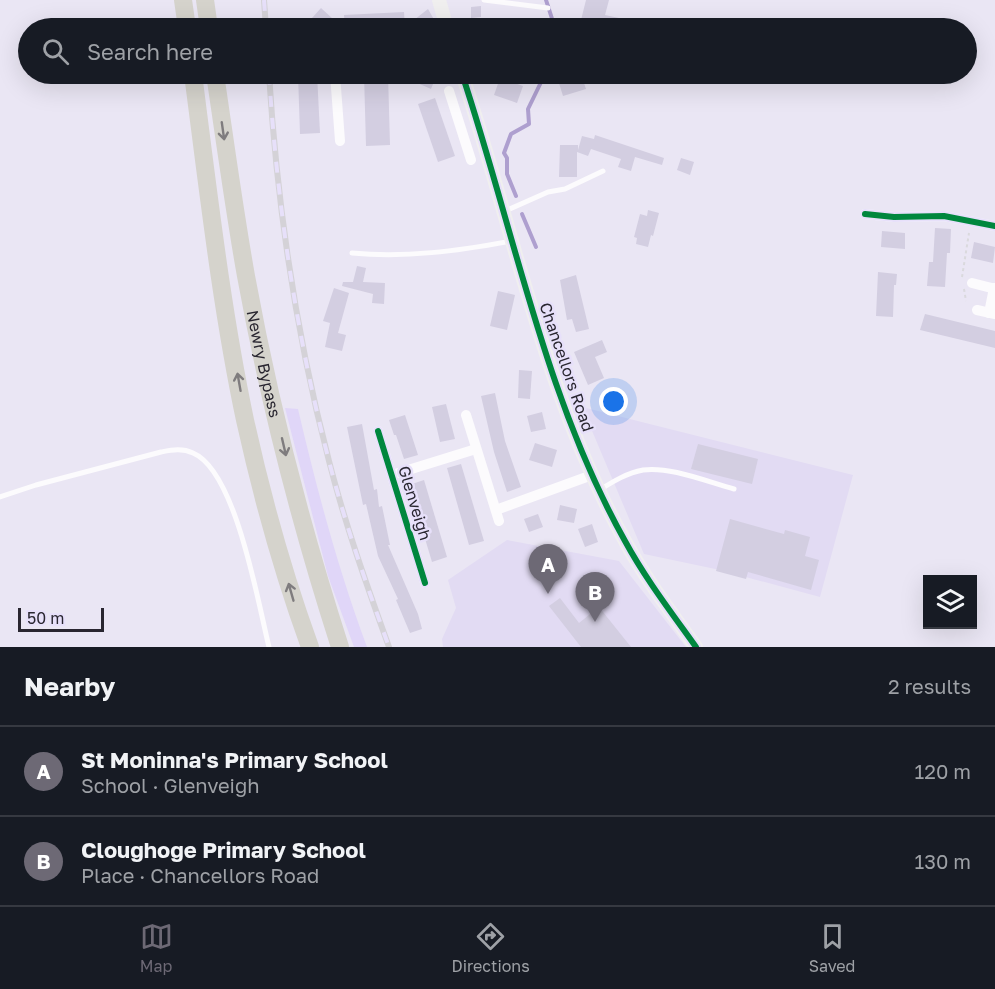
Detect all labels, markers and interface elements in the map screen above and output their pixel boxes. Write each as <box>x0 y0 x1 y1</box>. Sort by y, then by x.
search box <box>18 18 977 84</box>
icon: search <box>39 35 72 68</box>
text: Search here <box>87 38 213 65</box>
one-way arrow <box>218 121 229 141</box>
street label: Chancellors Road <box>536 300 598 434</box>
street label: Newry Bypass <box>243 308 285 420</box>
one-way arrow <box>233 373 244 392</box>
your location <box>599 387 628 416</box>
one-way arrow <box>278 437 290 456</box>
street label: Glenveigh <box>394 463 436 543</box>
pin: A <box>528 544 568 594</box>
pin: B <box>576 572 614 622</box>
map controls <box>923 575 977 629</box>
button: layers <box>923 575 977 629</box>
one-way arrow <box>285 583 296 602</box>
scale bar <box>18 605 104 632</box>
text: 50 m <box>27 608 64 628</box>
text: Nearby <box>24 671 115 702</box>
text: 2 results <box>888 674 971 698</box>
text: St Moninna's Primary School <box>81 746 388 773</box>
text: A <box>36 759 51 783</box>
text: 120 m <box>915 759 971 783</box>
text: School · Glenveigh <box>81 773 260 797</box>
text: Cloughoge Primary School <box>81 836 366 863</box>
text: B <box>36 849 51 873</box>
text: 130 m <box>915 849 971 873</box>
text: Place · Chancellors Road <box>81 863 319 887</box>
tab: Map <box>140 920 173 976</box>
tab: Directions <box>452 920 530 976</box>
tab: Saved <box>809 920 855 976</box>

